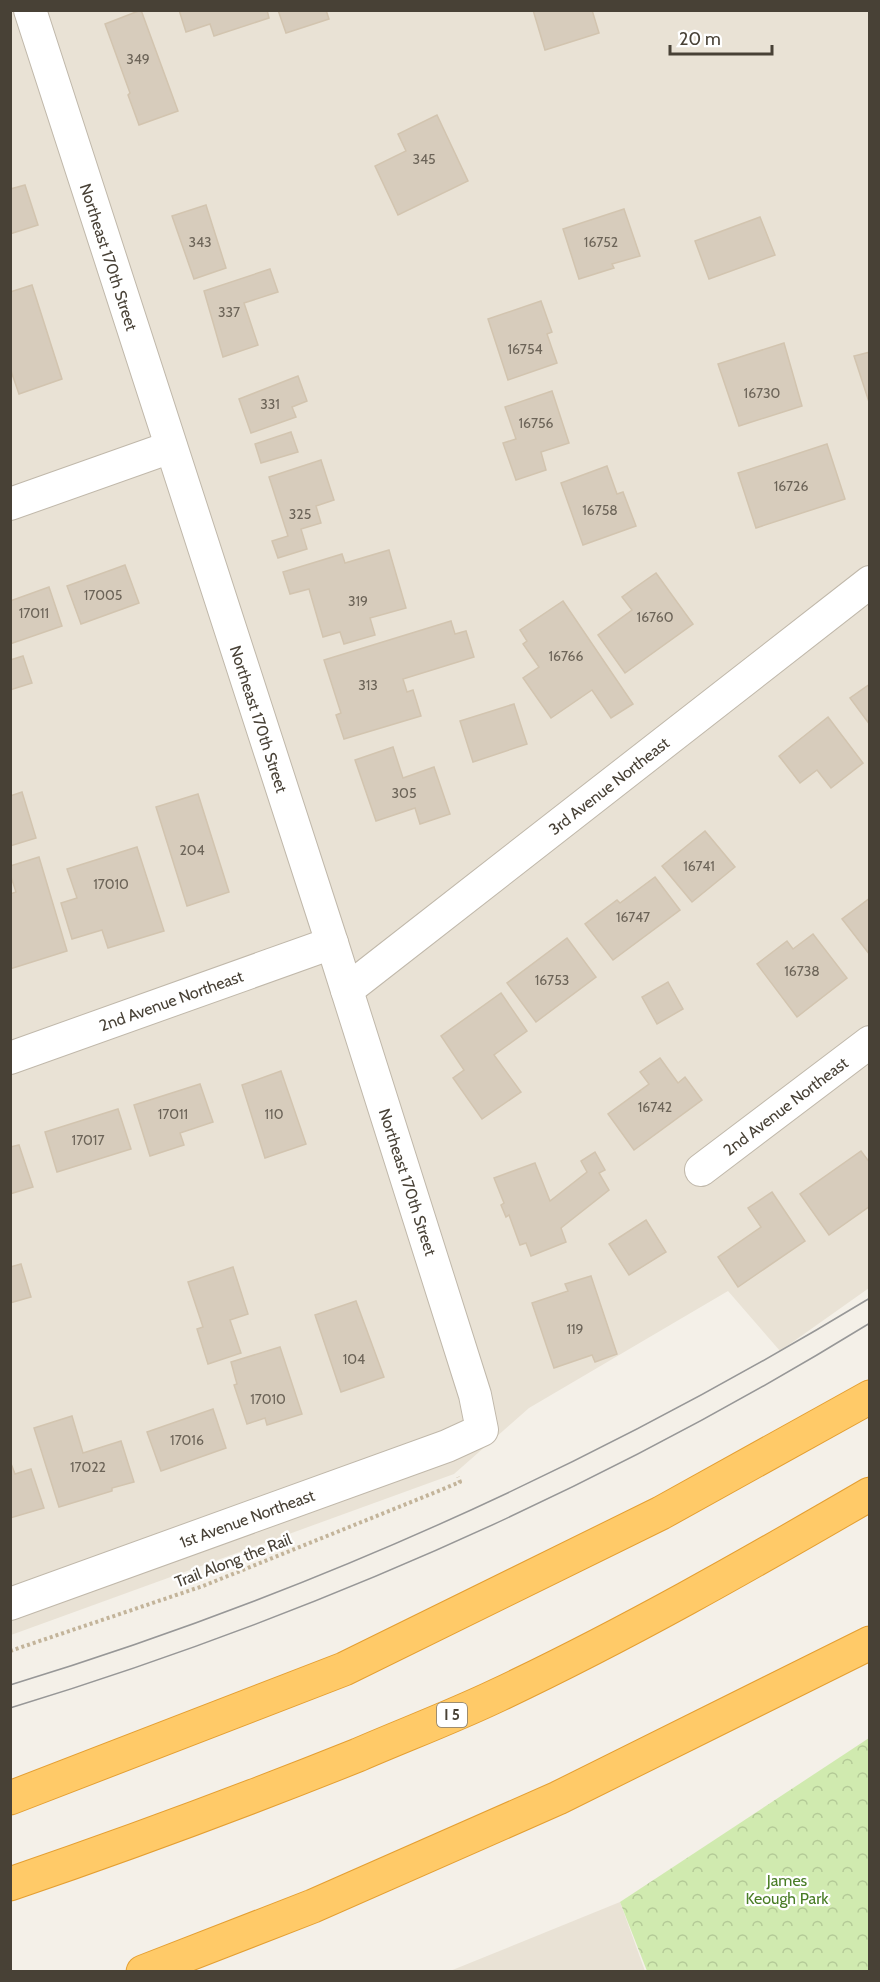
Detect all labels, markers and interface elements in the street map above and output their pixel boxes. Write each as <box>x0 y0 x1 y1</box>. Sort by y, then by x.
scale bar <box>670 18 772 56</box>
text: 20 m <box>679 28 721 50</box>
house number: 349 <box>126 50 150 68</box>
house number: 345 <box>412 150 436 168</box>
street label: Northeast 170th Street <box>76 181 141 334</box>
house number: 343 <box>188 233 212 251</box>
house number: 16752 <box>584 233 618 251</box>
house number: 337 <box>218 303 240 321</box>
house number: 16754 <box>507 340 543 358</box>
house number: 16730 <box>744 384 781 402</box>
house number: 331 <box>260 395 280 413</box>
house number: 16756 <box>519 414 554 432</box>
house number: 16726 <box>774 477 808 495</box>
house number: 16758 <box>582 501 618 519</box>
house number: 325 <box>289 505 311 523</box>
house number: 17005 <box>84 586 122 604</box>
house number: 319 <box>348 592 368 610</box>
house number: 17011 <box>19 604 49 622</box>
house number: 16760 <box>637 608 674 626</box>
street label: Northeast 170th Street <box>226 643 291 796</box>
house number: 16766 <box>548 647 584 665</box>
house number: 313 <box>358 676 378 694</box>
street label: 3rd Avenue Northeast <box>545 733 673 839</box>
house number: 305 <box>392 784 416 802</box>
house number: 204 <box>179 841 205 859</box>
house number: 16741 <box>683 857 715 875</box>
house number: 17010 <box>93 875 129 893</box>
house number: 16747 <box>616 908 650 926</box>
house number: 16738 <box>784 962 820 980</box>
street label: 2nd Avenue Northeast <box>97 966 246 1035</box>
house number: 16753 <box>535 971 569 989</box>
street label: 2nd Avenue Northeast <box>720 1053 852 1160</box>
house number: 16742 <box>638 1098 672 1116</box>
house number: 17011 <box>158 1105 188 1123</box>
house number: 110 <box>265 1105 284 1123</box>
street label: Northeast 170th Street <box>375 1106 440 1259</box>
house number: 17017 <box>72 1131 104 1149</box>
house number: 119 <box>566 1320 584 1338</box>
house number: 104 <box>343 1350 365 1368</box>
house number: 17010 <box>250 1390 286 1408</box>
house number: 17016 <box>170 1431 204 1449</box>
house number: 17022 <box>70 1458 106 1476</box>
street label: 1st Avenue Northeast <box>177 1485 318 1552</box>
street label: Trail Along the Rail <box>172 1529 294 1591</box>
road number: I 5 <box>437 1703 467 1727</box>
park label: James Keough Park <box>746 1871 829 1908</box>

